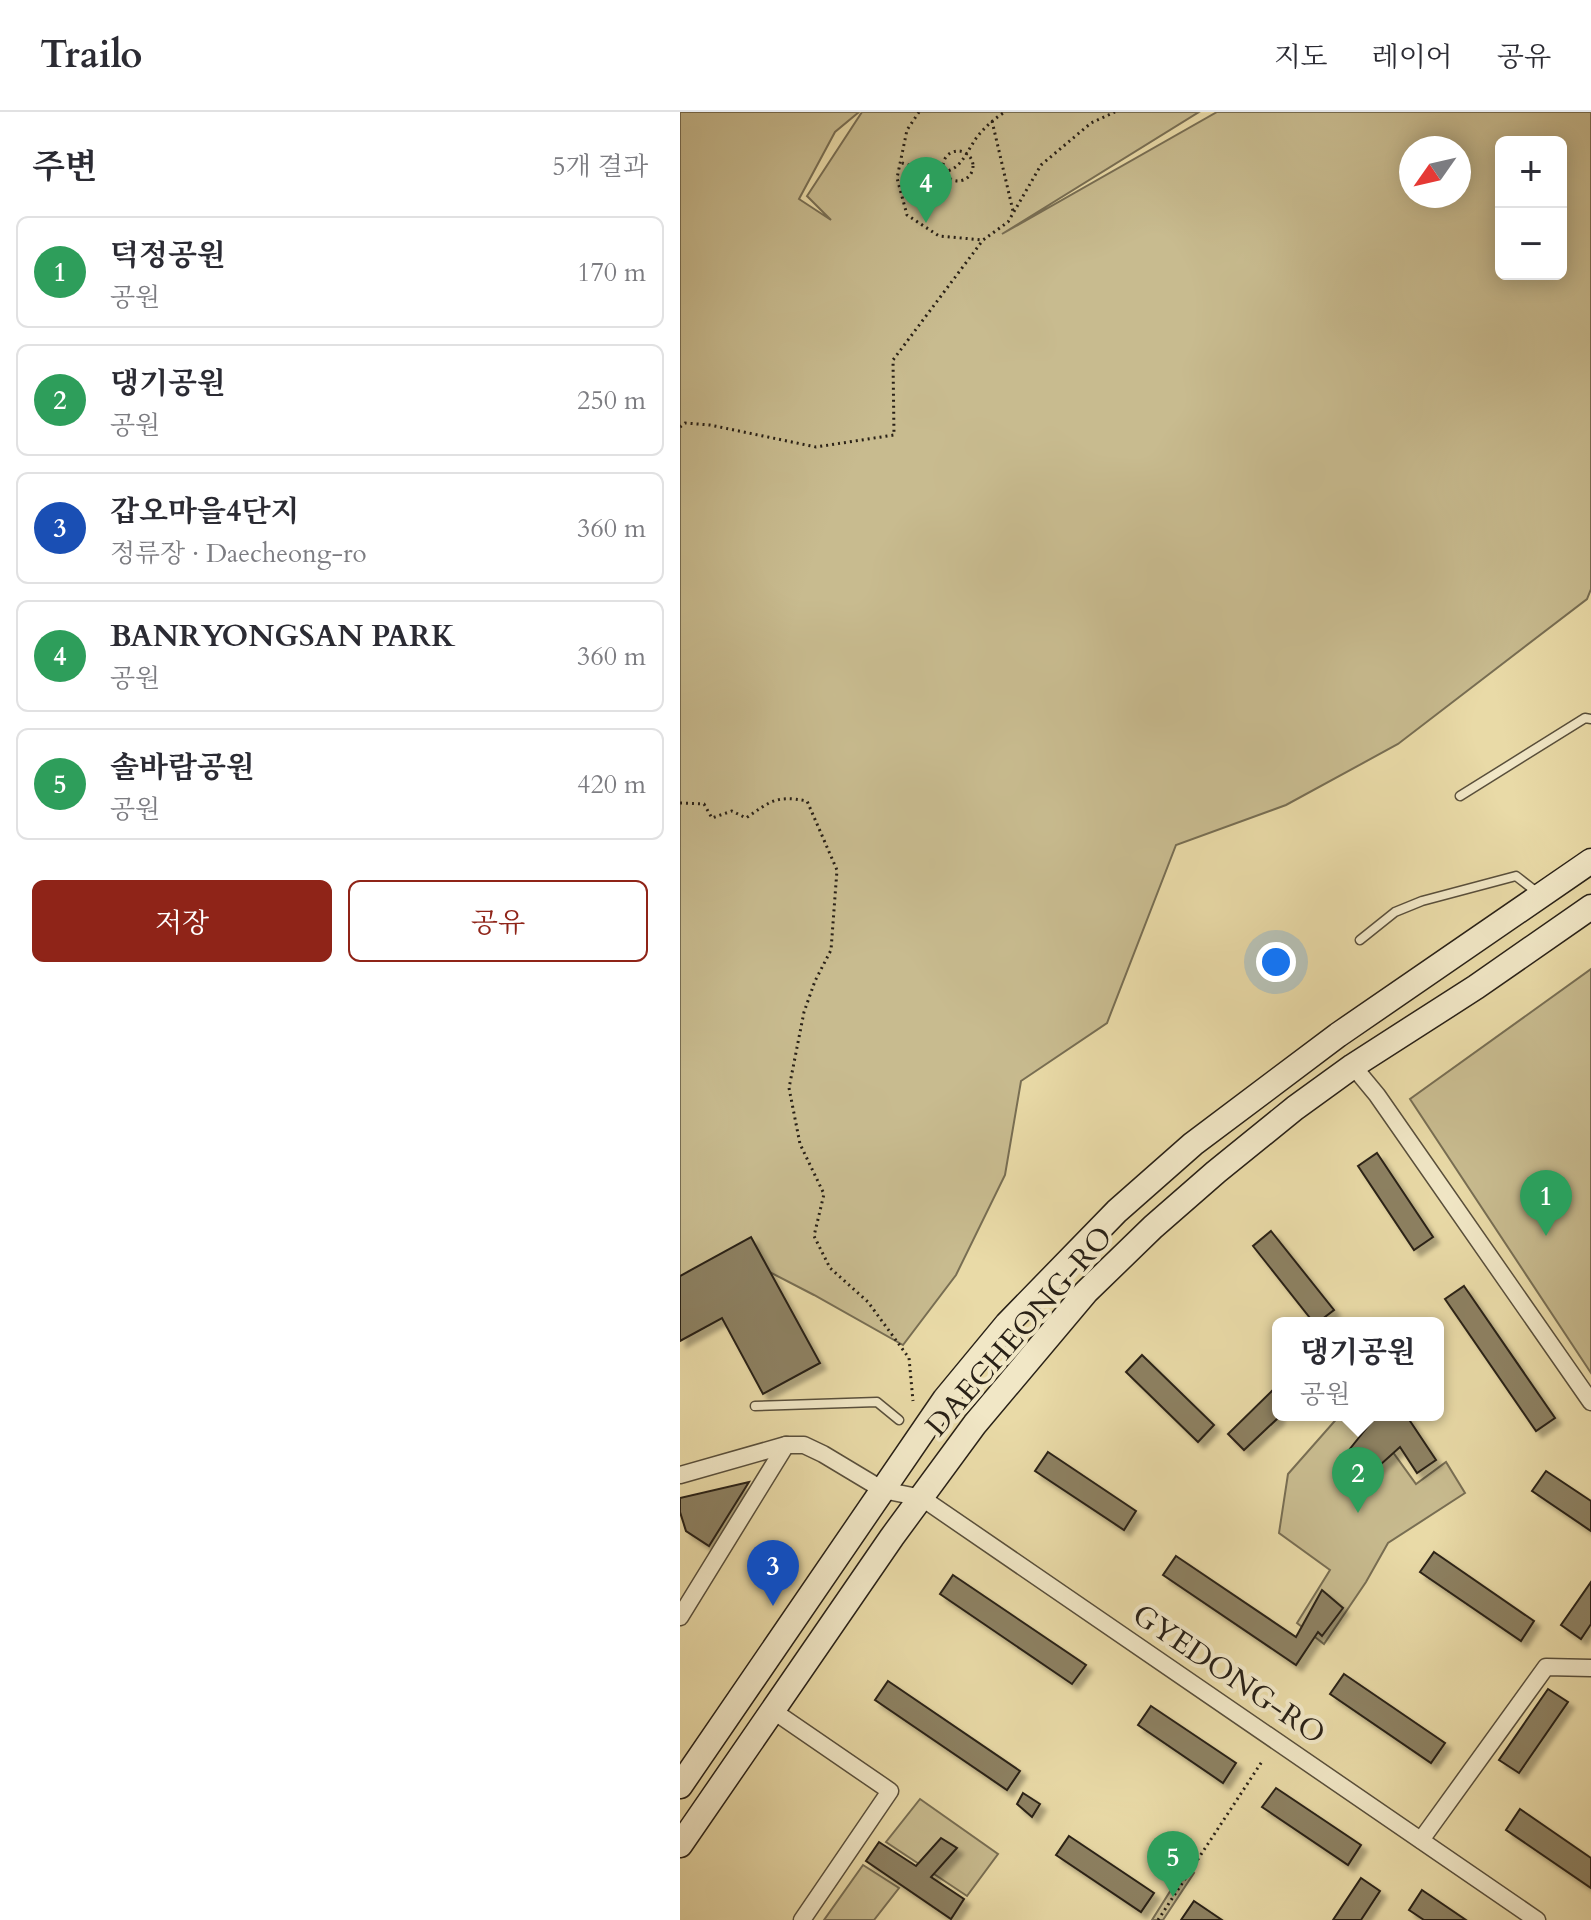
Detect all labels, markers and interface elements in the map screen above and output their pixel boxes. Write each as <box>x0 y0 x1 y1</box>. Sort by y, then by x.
text: Trailo <box>40 29 142 81</box>
text: 지도 <box>1274 38 1328 76</box>
text: 레이어 <box>1372 38 1453 76</box>
text: 공유 <box>1497 38 1551 76</box>
north arrow <box>1399 136 1471 208</box>
map controls <box>1495 136 1567 280</box>
button: + <box>1495 136 1567 208</box>
text: 주변 <box>32 144 98 190</box>
text: 5개 결과 <box>552 149 648 184</box>
pin: 4 <box>900 157 952 223</box>
button: − <box>1495 208 1567 280</box>
text: 덕정공원 <box>110 235 226 276</box>
text: 1 <box>53 255 67 290</box>
text: 170 m <box>577 255 646 290</box>
text: 공원 <box>110 280 160 315</box>
text: 댕기공원 <box>110 363 226 404</box>
text: 2 <box>53 383 67 418</box>
text: 250 m <box>577 383 646 418</box>
text: 공원 <box>110 408 160 443</box>
text: 갑오마을4단지 <box>110 491 299 532</box>
text: 3 <box>53 511 67 546</box>
text: 360 m <box>577 511 646 546</box>
text: 정류장 · Daecheong-ro <box>110 536 367 571</box>
text: BANRYONGSAN PARK <box>110 616 455 657</box>
text: 4 <box>53 639 67 674</box>
text: 360 m <box>577 639 646 674</box>
text: 공원 <box>110 661 160 696</box>
text: 솔바람공원 <box>110 747 255 788</box>
text: 5 <box>53 767 67 802</box>
text: 420 m <box>577 767 646 802</box>
text: 공원 <box>110 792 160 827</box>
button: 저장 <box>32 880 332 962</box>
button: 공유 <box>348 880 648 962</box>
your location <box>1256 942 1296 982</box>
pin: 1 <box>1520 1170 1572 1236</box>
street label: DAECHEONG-RO <box>917 1217 1122 1445</box>
popup <box>1272 1317 1444 1421</box>
text: 댕기공원 <box>1300 1332 1416 1373</box>
text: 공원 <box>1300 1377 1350 1412</box>
pin: 2 <box>1332 1447 1384 1513</box>
pin: 3 <box>747 1540 799 1606</box>
street label: GYEDONG-RO <box>1124 1595 1333 1754</box>
pin: 5 <box>1147 1831 1199 1897</box>

